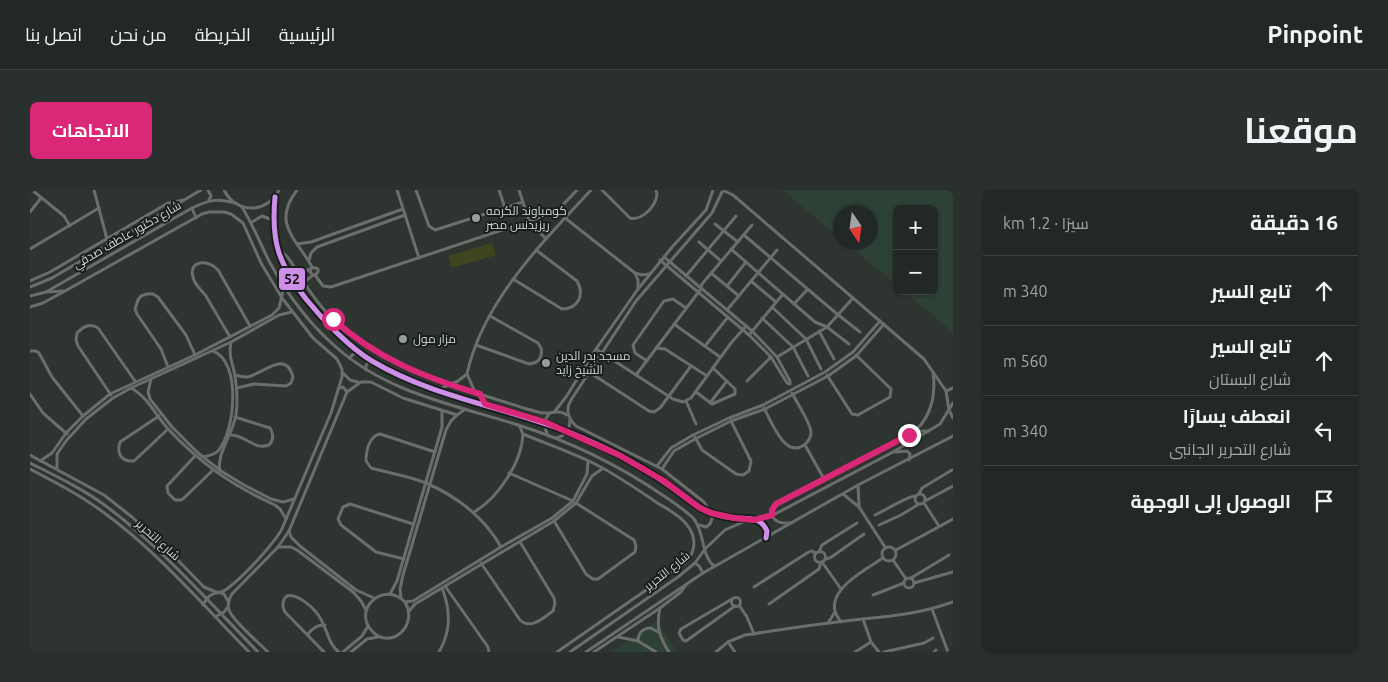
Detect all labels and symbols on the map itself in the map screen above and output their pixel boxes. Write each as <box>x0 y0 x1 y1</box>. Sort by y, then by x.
street label: شارع دكتور عاطف صدقي <box>71 198 185 274</box>
place label: كومباوند الكرمه ريزيدنس مصر <box>485 204 567 232</box>
north arrow <box>833 205 878 250</box>
marker: كومباوند الكرمه ريزيدنس مصر <box>470 212 482 224</box>
line badge: 52 <box>278 267 306 291</box>
text: 52 <box>284 271 300 287</box>
route start <box>322 308 345 331</box>
place label: مزار مول <box>413 332 456 346</box>
marker: مزار مول <box>397 333 409 345</box>
place label: مسجد بدر الدين الشيخ زايد <box>556 349 631 378</box>
marker: مسجد بدر الدين الشيخ زايد <box>540 357 552 369</box>
route end <box>898 424 921 447</box>
street label: شارع التحرير <box>132 516 183 564</box>
street label: شارع التحرير <box>641 548 693 595</box>

